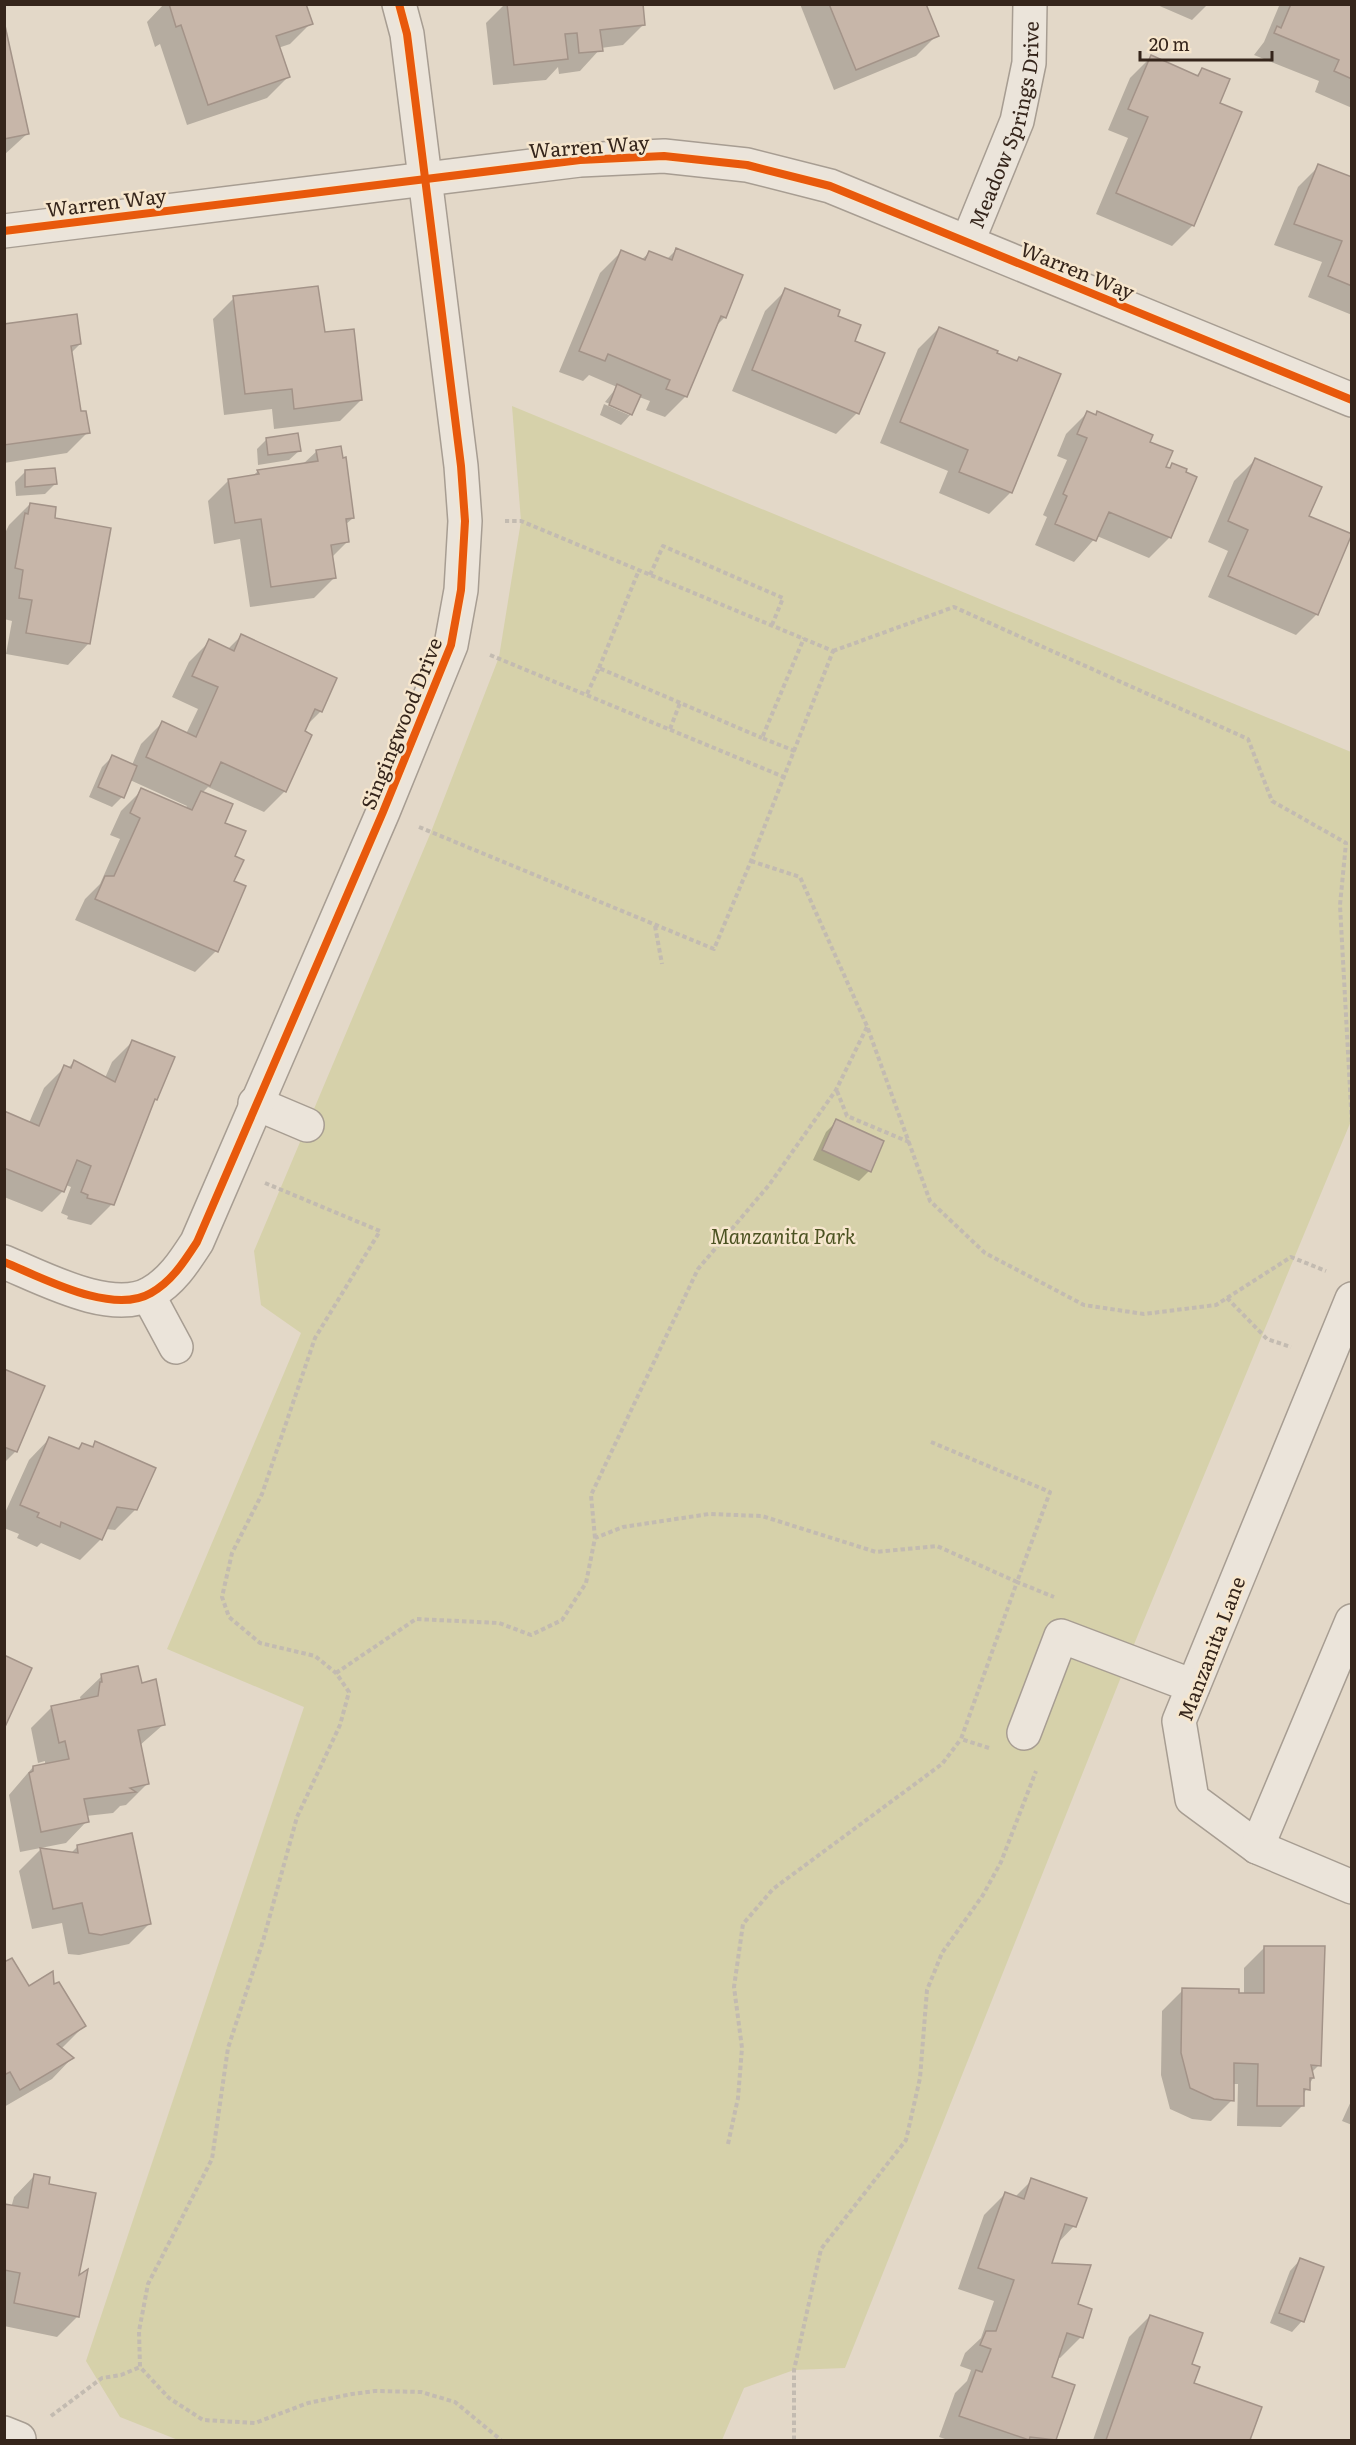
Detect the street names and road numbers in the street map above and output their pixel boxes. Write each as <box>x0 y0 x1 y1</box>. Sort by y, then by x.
street label: Meadow Springs Drive <box>960 21 1045 233</box>
street label: Warren Way <box>528 126 651 164</box>
street label: Warren Way <box>44 179 168 223</box>
street label: Warren Way <box>1016 232 1140 306</box>
street label: Singingwood Drive <box>352 632 448 814</box>
street label: Manzanita Lane <box>1169 1571 1251 1725</box>

